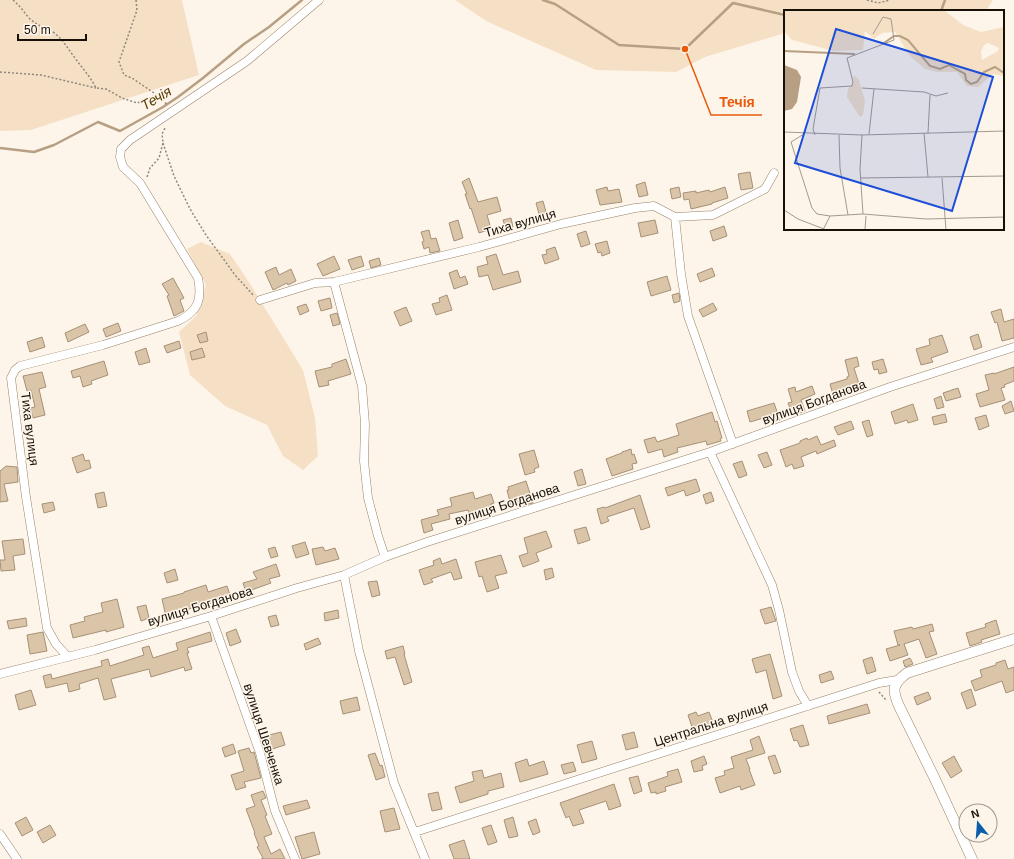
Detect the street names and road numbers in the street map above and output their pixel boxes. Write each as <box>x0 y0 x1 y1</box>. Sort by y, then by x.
street label: Тиха вулиця <box>482 206 558 240</box>
street label: вулиця Богданова <box>760 376 868 428</box>
street label: Тиха вулиця <box>18 391 42 467</box>
street label: вулиця Богданова <box>453 480 562 528</box>
street label: вулиця Богданова <box>146 583 255 629</box>
street label: вулиця Шевченка <box>241 681 288 787</box>
street label: Центральна вулиця <box>652 698 770 750</box>

